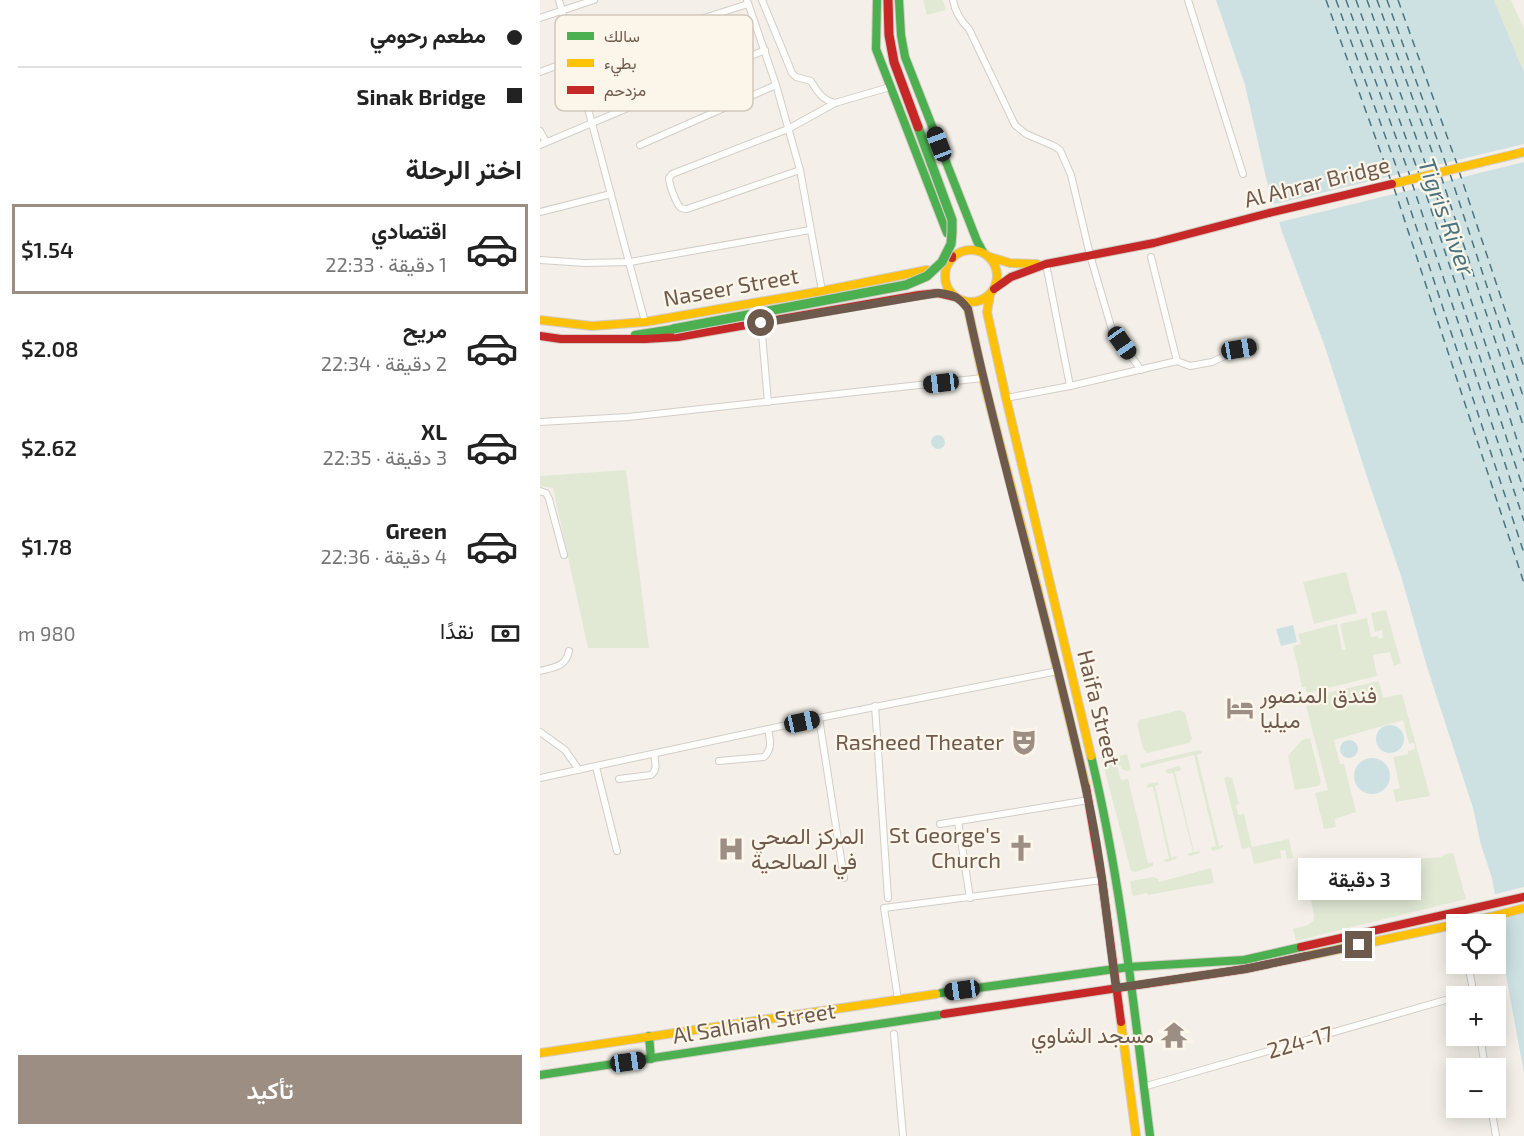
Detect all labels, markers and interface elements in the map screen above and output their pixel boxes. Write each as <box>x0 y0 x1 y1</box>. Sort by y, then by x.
legend <box>555 15 753 111</box>
text: مطعم رحومي <box>370 21 486 47</box>
text: سالك <box>604 26 640 45</box>
text: بطيء <box>604 53 636 77</box>
text: مزدحم <box>604 80 646 101</box>
text: Sinak Bridge <box>357 83 486 109</box>
car <box>924 124 954 164</box>
street label: Al Ahrar Bridge <box>1241 150 1392 212</box>
text: اختر الرحلة <box>405 152 522 184</box>
water label: Tigris River <box>1413 154 1482 279</box>
text: اقتصادي <box>371 217 447 243</box>
icon: car <box>465 222 519 276</box>
text: $1.54 <box>21 236 74 262</box>
text: 1 دقيقة · 22:33 <box>325 252 447 276</box>
street label: Naseer Street <box>661 261 800 311</box>
route start <box>747 309 774 336</box>
text: مريح <box>403 316 447 342</box>
icon: car <box>465 321 519 375</box>
car <box>1104 323 1140 363</box>
text: $2.08 <box>21 335 79 361</box>
car <box>1220 337 1258 361</box>
text: 2 دقيقة · 22:34 <box>321 351 447 375</box>
car <box>922 372 960 394</box>
text: XL <box>421 418 447 444</box>
icon: car <box>465 420 519 474</box>
text: $2.62 <box>21 434 77 460</box>
text: 3 دقيقة · 22:35 <box>322 445 447 469</box>
text: Green <box>385 517 447 543</box>
icon: car <box>465 519 519 573</box>
text: $1.78 <box>21 533 72 559</box>
text: 4 دقيقة · 22:36 <box>321 544 447 568</box>
text: نقدًا <box>440 617 474 643</box>
icon: cash <box>489 617 522 650</box>
text: 980 m <box>18 621 76 645</box>
street label: Haifa Street <box>1073 647 1127 768</box>
place label: فندق المنصور ميليا <box>1259 681 1377 733</box>
hotel icon: فندق المنصور ميليا <box>1225 693 1255 723</box>
car <box>783 709 821 735</box>
theatre icon: Rasheed Theater <box>1009 727 1039 757</box>
place label: Rasheed Theater <box>835 728 1004 754</box>
place label: St George's Church <box>889 821 1001 872</box>
place label: المركز الصحي في الصالحية <box>751 822 864 880</box>
church icon: St George's Church <box>1006 833 1036 863</box>
hospital icon: المركز الصحي في الصالحية <box>716 834 746 864</box>
callout: 3 دقيقة <box>1298 858 1420 900</box>
text: 3 دقيقة <box>1328 867 1391 891</box>
map controls <box>1446 914 1506 1118</box>
button: locate <box>1446 914 1506 974</box>
route end <box>1345 931 1372 958</box>
car <box>943 979 981 1001</box>
button: + <box>1446 986 1506 1046</box>
street label: Al Salhiah Street <box>670 996 837 1048</box>
street label: 224-17 <box>1264 1019 1336 1063</box>
temple icon: مسجد الشاوي <box>1159 1020 1189 1050</box>
place label: مسجد الشاوي <box>1031 1021 1154 1054</box>
car <box>609 1051 647 1073</box>
button: تأكيد <box>18 1055 522 1124</box>
button: − <box>1446 1058 1506 1118</box>

